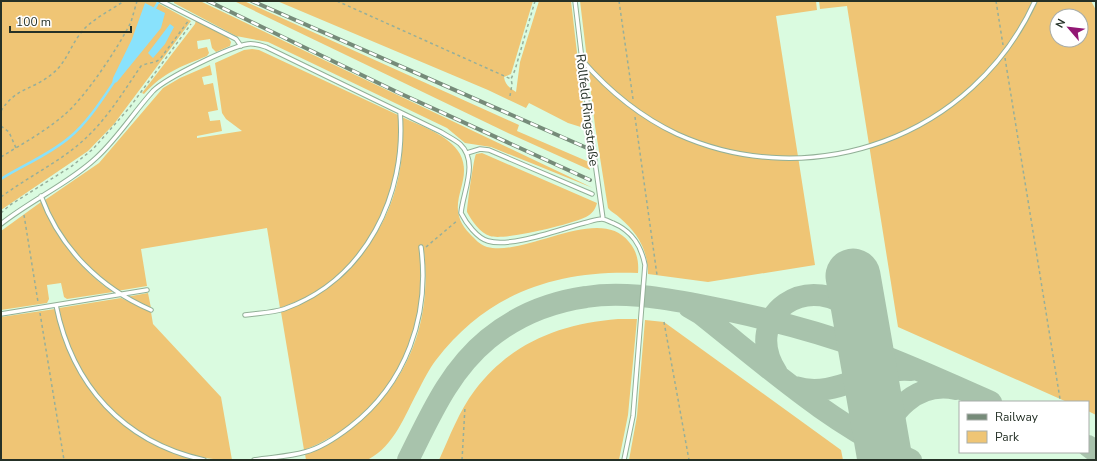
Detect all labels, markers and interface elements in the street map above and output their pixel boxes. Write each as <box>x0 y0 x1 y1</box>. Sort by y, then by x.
scale bar <box>10 8 131 34</box>
north arrow <box>1049 8 1089 48</box>
text: 100 m <box>16 14 51 30</box>
text: N <box>1052 16 1069 31</box>
street label: Rollfeld Ringstraße <box>571 53 603 167</box>
legend <box>959 401 1089 453</box>
text: Railway <box>995 409 1039 425</box>
text: Park <box>995 429 1020 445</box>

